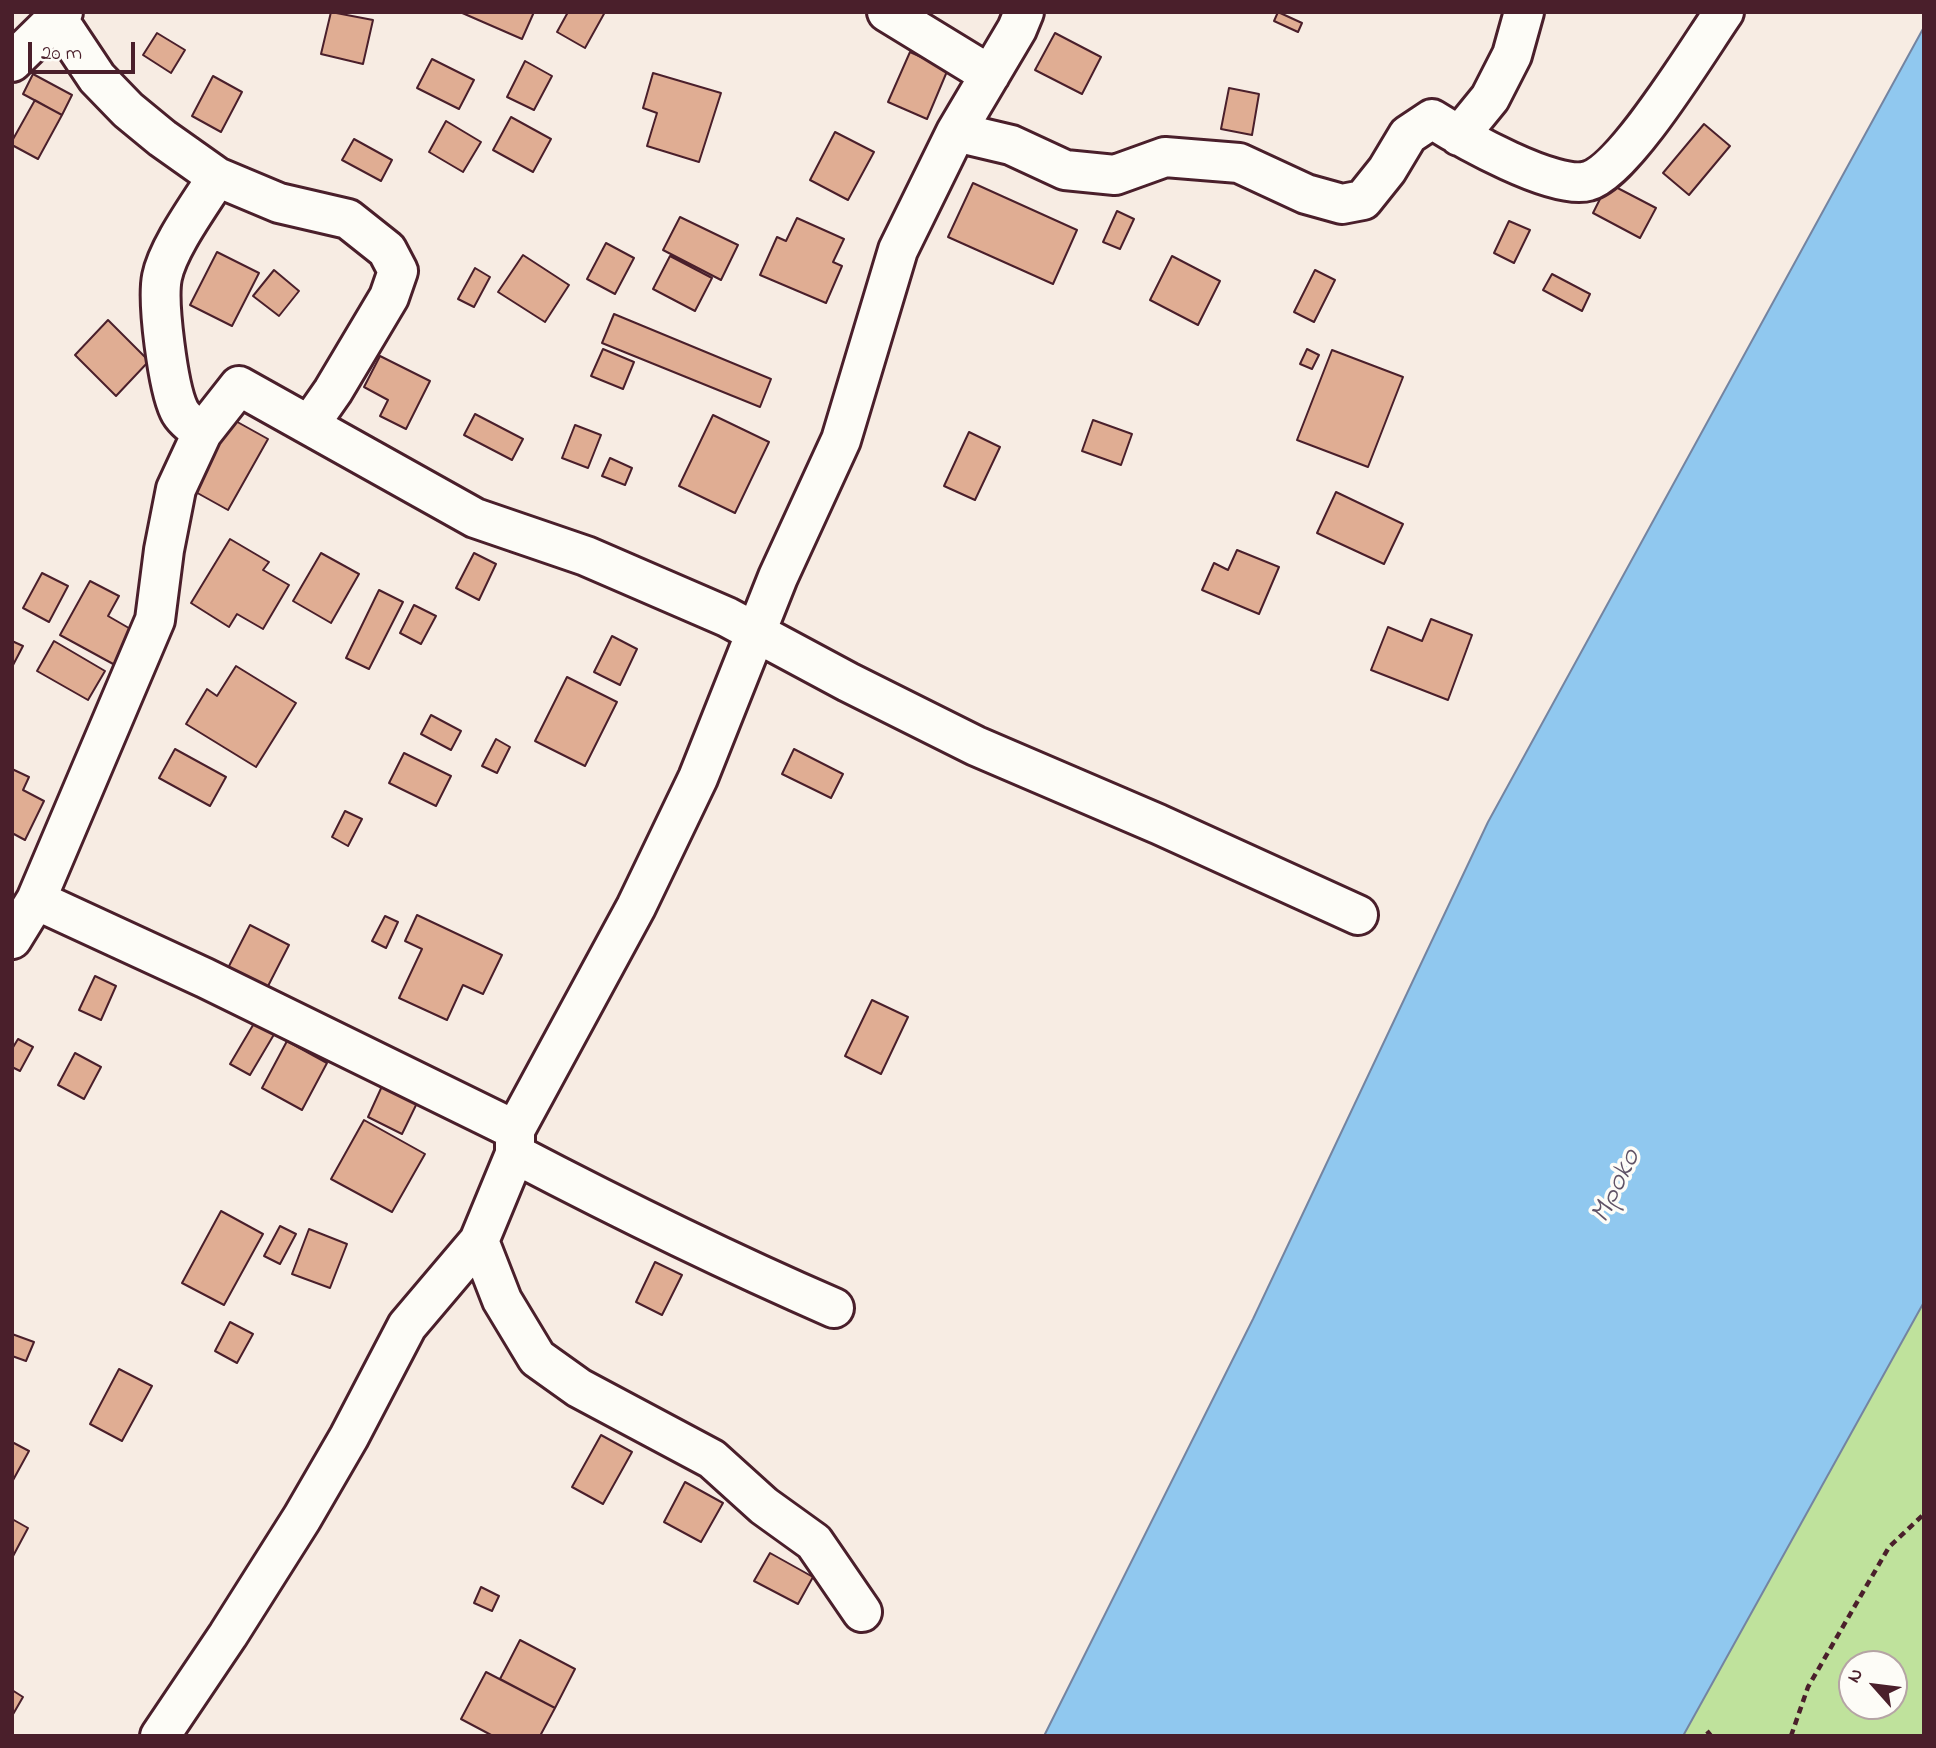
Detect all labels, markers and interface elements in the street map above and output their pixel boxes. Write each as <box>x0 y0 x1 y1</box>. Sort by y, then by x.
scale bar <box>32 28 138 72</box>
text: 20 m <box>41 39 82 69</box>
water label: Mpoko <box>1585 1144 1651 1230</box>
north arrow <box>1838 1650 1908 1720</box>
text: N <box>1841 1664 1871 1688</box>

